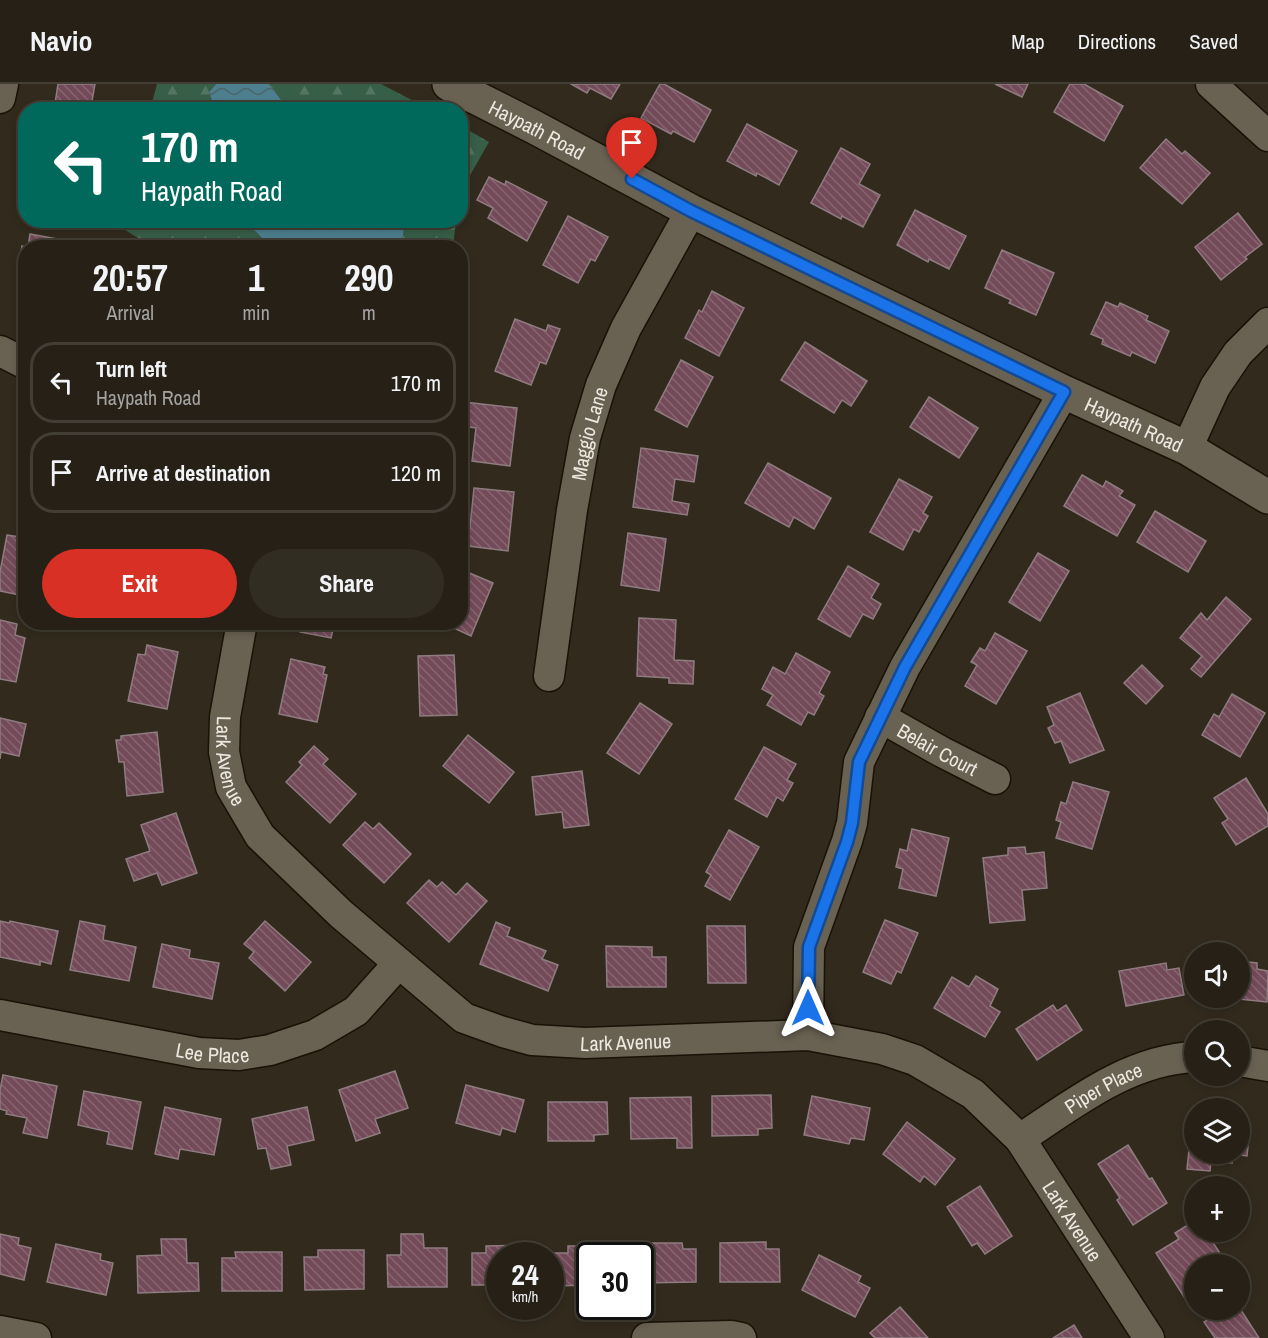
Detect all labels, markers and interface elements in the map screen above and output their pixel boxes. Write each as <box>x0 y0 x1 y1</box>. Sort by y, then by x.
text: Navio <box>30 22 93 60</box>
text: Map <box>1011 27 1045 56</box>
text: Directions <box>1078 27 1156 56</box>
text: Saved <box>1189 27 1238 56</box>
street label: Haypath Road <box>484 93 590 165</box>
pin <box>606 117 657 179</box>
text: 170 m <box>141 119 239 175</box>
icon: left <box>42 126 120 204</box>
icon: arrive <box>615 126 648 159</box>
text: Haypath Road <box>141 173 283 209</box>
text: 20:57 <box>92 254 168 302</box>
text: 1 <box>248 254 264 302</box>
text: 290 <box>344 254 394 302</box>
text: Arrival <box>107 299 154 326</box>
text: min <box>242 299 270 326</box>
text: m <box>362 299 376 326</box>
text: Turn left <box>96 354 167 384</box>
icon: left <box>45 366 78 399</box>
text: 170 m <box>391 368 441 398</box>
street label: Maggio Lane <box>564 383 613 482</box>
text: Haypath Road <box>96 384 201 411</box>
street label: Haypath Road <box>1081 390 1187 458</box>
icon: arrive <box>45 456 78 489</box>
text: Arrive at destination <box>96 458 270 488</box>
text: 120 m <box>391 458 441 488</box>
button: Exit <box>42 549 237 618</box>
button: Share <box>249 549 444 618</box>
street label: Lark Avenue <box>210 716 252 810</box>
street label: Belair Court <box>893 716 983 782</box>
map controls <box>1184 942 1250 1320</box>
button: sound <box>1184 942 1250 1008</box>
position arrow <box>776 976 840 1040</box>
button: search <box>1184 1020 1250 1086</box>
street label: Lark Avenue <box>579 1026 672 1057</box>
street label: Lee Place <box>174 1035 251 1069</box>
street label: Piper Place <box>1059 1055 1146 1119</box>
button: layers <box>1184 1098 1250 1164</box>
street label: Lark Avenue <box>1037 1175 1109 1266</box>
button: + <box>1184 1176 1250 1242</box>
speed limit sign: 30 <box>576 1242 654 1320</box>
text: 24 <box>511 1254 539 1294</box>
button: − <box>1184 1254 1250 1320</box>
text: km/h <box>512 1286 538 1307</box>

